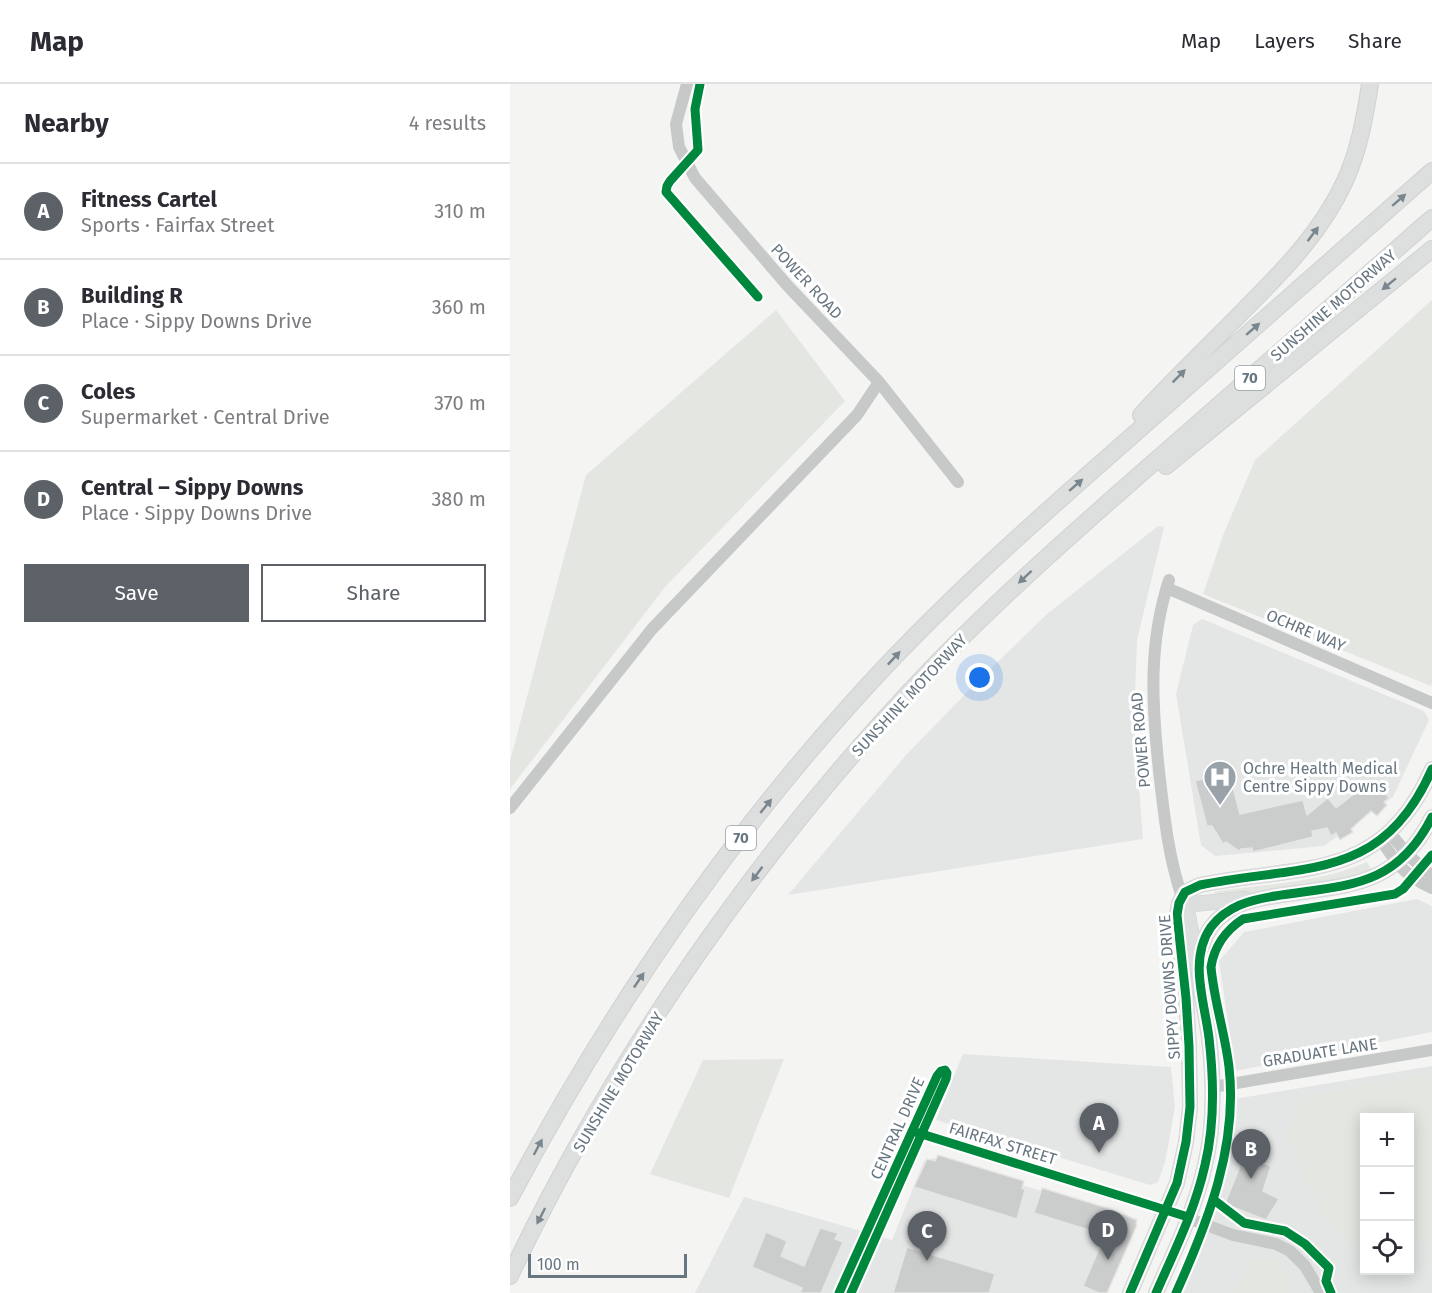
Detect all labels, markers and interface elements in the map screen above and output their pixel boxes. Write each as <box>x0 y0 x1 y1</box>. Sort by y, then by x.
text: Map <box>30 25 84 58</box>
text: Map <box>1181 28 1221 54</box>
text: Layers <box>1254 28 1315 54</box>
text: Share <box>1348 28 1402 54</box>
text: Nearby <box>24 108 109 139</box>
text: 4 results <box>409 111 486 135</box>
text: Fitness Cartel <box>81 186 217 213</box>
one-way arrow <box>1391 194 1406 207</box>
text: A <box>38 199 49 223</box>
text: 310 m <box>434 199 486 223</box>
text: Sports · Fairfax Street <box>81 213 274 237</box>
one-way arrow <box>1307 227 1319 243</box>
street label: POWER ROAD <box>767 240 846 323</box>
street label: SUNSHINE MOTORWAY <box>1267 246 1400 365</box>
one-way arrow <box>1381 278 1397 291</box>
text: Building R <box>81 282 183 309</box>
text: B <box>37 295 50 319</box>
text: 360 m <box>432 295 486 319</box>
text: Place · Sippy Downs Drive <box>81 309 312 333</box>
one-way arrow <box>1245 323 1260 336</box>
road number: 70 <box>1235 366 1265 390</box>
one-way arrow <box>1172 368 1186 383</box>
text: Coles <box>81 378 135 405</box>
text: C <box>38 391 49 415</box>
text: 370 m <box>434 391 486 415</box>
text: Supermarket · Central Drive <box>81 405 330 429</box>
text: Central – Sippy Downs <box>81 474 303 501</box>
one-way arrow <box>1068 479 1083 492</box>
text: D <box>37 487 50 511</box>
text: 380 m <box>431 487 486 511</box>
text: Place · Sippy Downs Drive <box>81 501 312 525</box>
button: Save <box>24 564 249 622</box>
button: Share <box>261 564 486 622</box>
one-way arrow <box>1017 570 1032 584</box>
street label: OCHRE WAY <box>1264 605 1348 656</box>
street label: SUNSHINE MOTORWAY <box>848 630 971 760</box>
one-way arrow <box>886 652 900 666</box>
your location <box>965 663 994 692</box>
street label: POWER ROAD <box>1127 691 1154 789</box>
hospital icon: Ochre Health Medical Centre Sippy Downs <box>1202 759 1238 806</box>
place label: Ochre Health Medical Centre Sippy Downs <box>1243 759 1398 796</box>
one-way arrow <box>760 798 772 813</box>
road number: 70 <box>726 826 756 850</box>
one-way arrow <box>751 866 764 882</box>
street label: SIPPY DOWNS DRIVE <box>1155 914 1184 1060</box>
one-way arrow <box>633 972 644 988</box>
street label: SUNSHINE MOTORWAY <box>569 1009 668 1156</box>
street label: GRADUATE LANE <box>1261 1034 1379 1071</box>
street label: CENTRAL DRIVE <box>866 1074 928 1182</box>
pin: A <box>1080 1104 1118 1153</box>
map controls <box>1360 1113 1414 1275</box>
button: + <box>1360 1113 1414 1167</box>
street label: FAIRFAX STREET <box>947 1118 1060 1169</box>
pin: B <box>1232 1130 1270 1179</box>
one-way arrow <box>533 1138 543 1155</box>
button: − <box>1360 1167 1414 1221</box>
one-way arrow <box>536 1207 546 1224</box>
pin: D <box>1088 1210 1128 1260</box>
pin: C <box>908 1212 946 1261</box>
button: locate <box>1360 1221 1414 1275</box>
scale bar <box>528 1251 687 1278</box>
text: 100 m <box>537 1255 580 1274</box>

